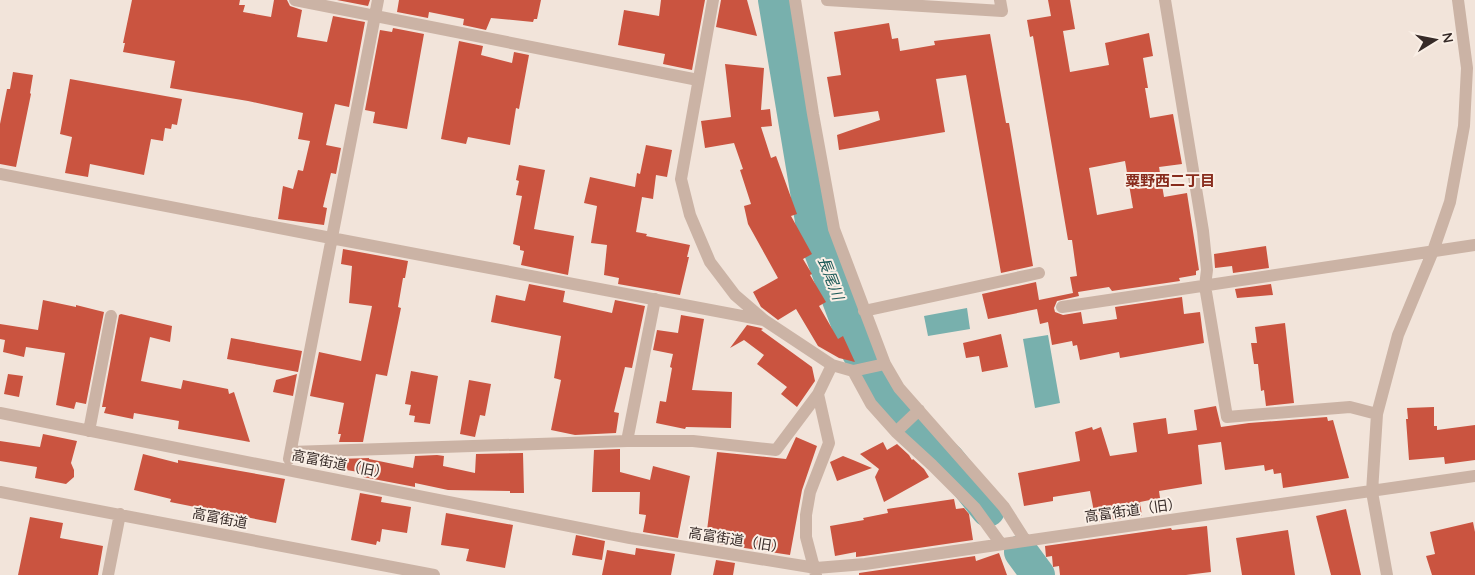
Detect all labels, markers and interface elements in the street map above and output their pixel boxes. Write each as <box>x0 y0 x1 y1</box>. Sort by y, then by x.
north arrow <box>1410 15 1460 65</box>
text: N <box>1438 31 1458 44</box>
district label: 粟野西二丁目 <box>1125 171 1215 190</box>
water label: 長尾川 <box>814 254 849 304</box>
street label: 高富街道（旧） <box>290 446 390 482</box>
street label: 高富街道（旧） <box>1083 494 1183 526</box>
street label: 高富街道 <box>191 504 249 532</box>
street label: 高富街道（旧） <box>687 523 787 557</box>

